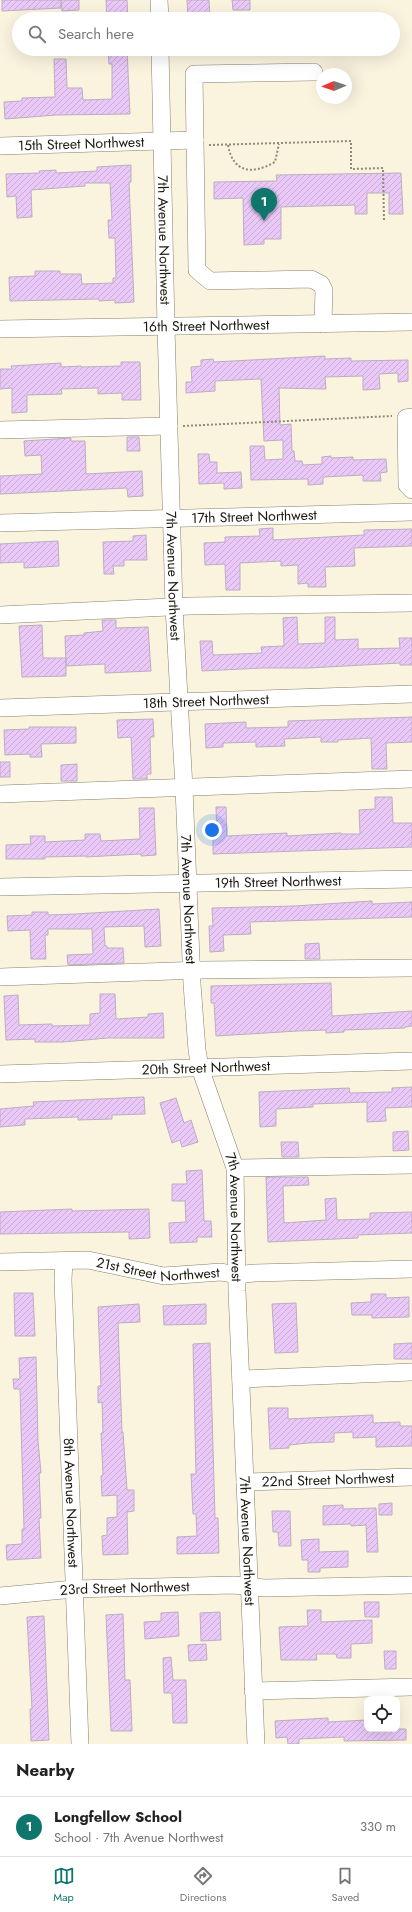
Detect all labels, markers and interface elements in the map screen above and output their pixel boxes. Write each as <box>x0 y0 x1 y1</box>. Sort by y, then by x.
search box <box>12 12 400 56</box>
icon: search <box>26 23 48 45</box>
text: Search here <box>58 23 134 45</box>
north arrow <box>316 68 352 104</box>
street label: 15th Street Northwest <box>17 132 145 155</box>
street label: 7th Avenue Northwest <box>153 175 176 306</box>
pin: 1 <box>251 188 277 221</box>
street label: 16th Street Northwest <box>143 314 270 337</box>
street label: 17th Street Northwest <box>191 505 318 528</box>
street label: 7th Avenue Northwest <box>161 511 186 642</box>
street label: 18th Street Northwest <box>143 689 270 713</box>
your location <box>202 820 222 840</box>
street label: 7th Avenue Northwest <box>176 834 201 965</box>
street label: 19th Street Northwest <box>214 870 342 893</box>
street label: 20th Street Northwest <box>141 1055 271 1080</box>
street label: 7th Avenue Northwest <box>220 1150 247 1283</box>
street label: 21st Street Northwest <box>94 1252 221 1286</box>
street label: 8th Avenue Northwest <box>59 1438 84 1569</box>
street label: 22nd Street Northwest <box>261 1468 395 1491</box>
street label: 7th Avenue Northwest <box>235 1476 260 1607</box>
street label: 23rd Street Northwest <box>59 1576 190 1600</box>
map controls <box>364 1696 400 1732</box>
button: locate <box>364 1696 400 1732</box>
text: Nearby <box>16 1758 74 1782</box>
text: Longfellow School <box>54 1806 182 1828</box>
text: 1 <box>26 1817 32 1836</box>
text: 330 m <box>360 1817 396 1836</box>
text: School · 7th Avenue Northwest <box>54 1828 223 1847</box>
tab: Map <box>53 1865 75 1905</box>
tab: Directions <box>180 1865 226 1905</box>
tab: Saved <box>332 1865 359 1905</box>

